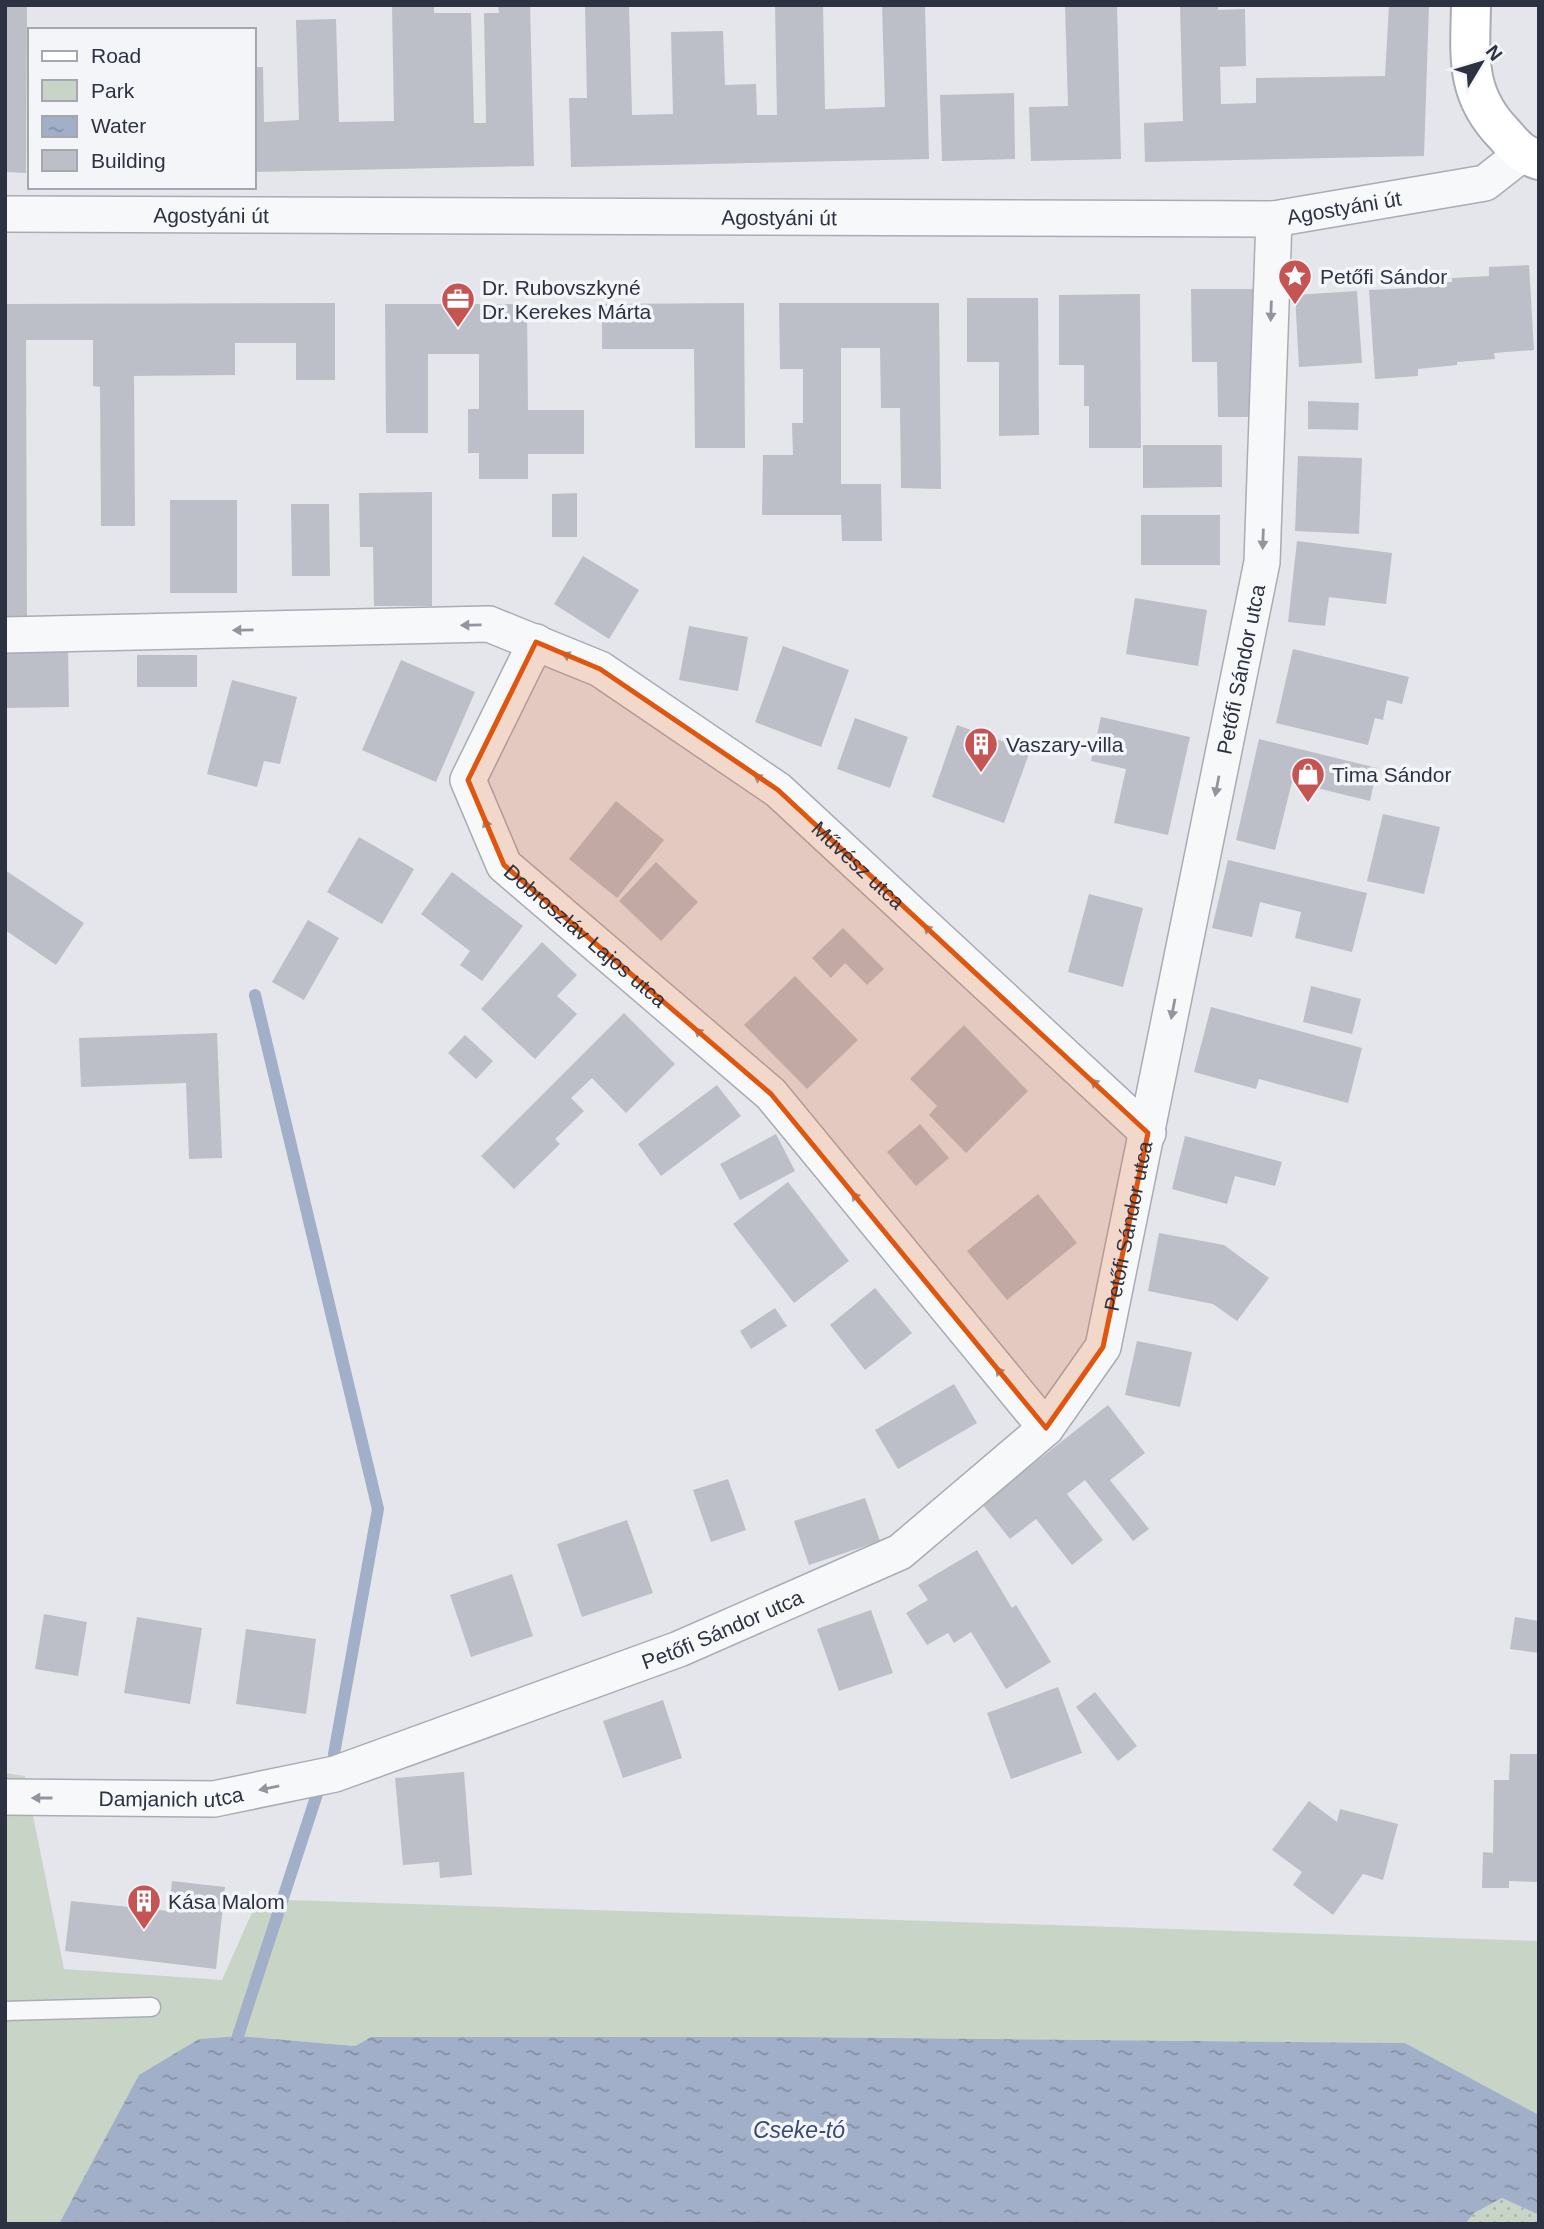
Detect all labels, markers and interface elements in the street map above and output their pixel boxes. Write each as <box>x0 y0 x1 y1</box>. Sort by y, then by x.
legend <box>28 28 256 189</box>
north arrow <box>1446 28 1516 98</box>
text: N <box>1482 41 1507 65</box>
text: Road <box>91 44 141 67</box>
text: Park <box>91 79 135 102</box>
text: Water <box>91 114 146 137</box>
text: Building <box>91 149 166 172</box>
street label: Agostyáni út <box>1285 186 1403 228</box>
street label: Agostyáni út <box>153 203 269 227</box>
street label: Agostyáni út <box>721 205 837 229</box>
place icon: Petőfi Sándor <box>1276 257 1314 306</box>
place label: Petőfi Sándor <box>1320 265 1447 288</box>
place label: Dr. Rubovszkyné Dr. Kerekes Márta <box>482 276 652 323</box>
office icon: Dr. Rubovszkyné Dr. Kerekes Márta <box>439 280 477 329</box>
one-way arrow <box>1265 301 1277 323</box>
one-way arrow <box>1257 528 1268 550</box>
street label: Petőfi Sándor utca <box>1212 582 1269 756</box>
one-way arrow <box>460 619 482 631</box>
one-way arrow <box>232 624 254 636</box>
one-way arrow <box>561 651 582 662</box>
building icon: Vaszary-villa <box>962 725 1000 774</box>
place label: Vaszary-villa <box>1006 733 1124 756</box>
shop icon: Tima Sándor <box>1289 755 1327 804</box>
place label: Tima Sándor <box>1332 763 1451 786</box>
one-way arrow <box>753 773 772 786</box>
one-way arrow <box>1211 775 1222 797</box>
street label: Művész utca <box>808 816 910 913</box>
one-way arrow <box>482 818 494 838</box>
street label: Dobroszláv Lajos utca <box>500 859 672 1011</box>
one-way arrow <box>922 924 940 940</box>
one-way arrow <box>1167 998 1178 1020</box>
one-way arrow <box>693 1027 711 1043</box>
one-way arrow <box>1090 1079 1107 1095</box>
street label: Petőfi Sándor utca <box>1099 1139 1156 1313</box>
one-way arrow <box>850 1191 865 1209</box>
one-way arrow <box>995 1367 1010 1384</box>
street label: Petőfi Sándor utca <box>638 1585 807 1673</box>
street label: Damjanich utca <box>98 1782 245 1811</box>
one-way arrow <box>258 1782 280 1793</box>
one-way arrow <box>31 1792 53 1804</box>
building icon: Kása Malom <box>125 1882 163 1931</box>
place label: Kása Malom <box>168 1890 285 1913</box>
water label: Cseke-tó <box>753 2117 845 2143</box>

